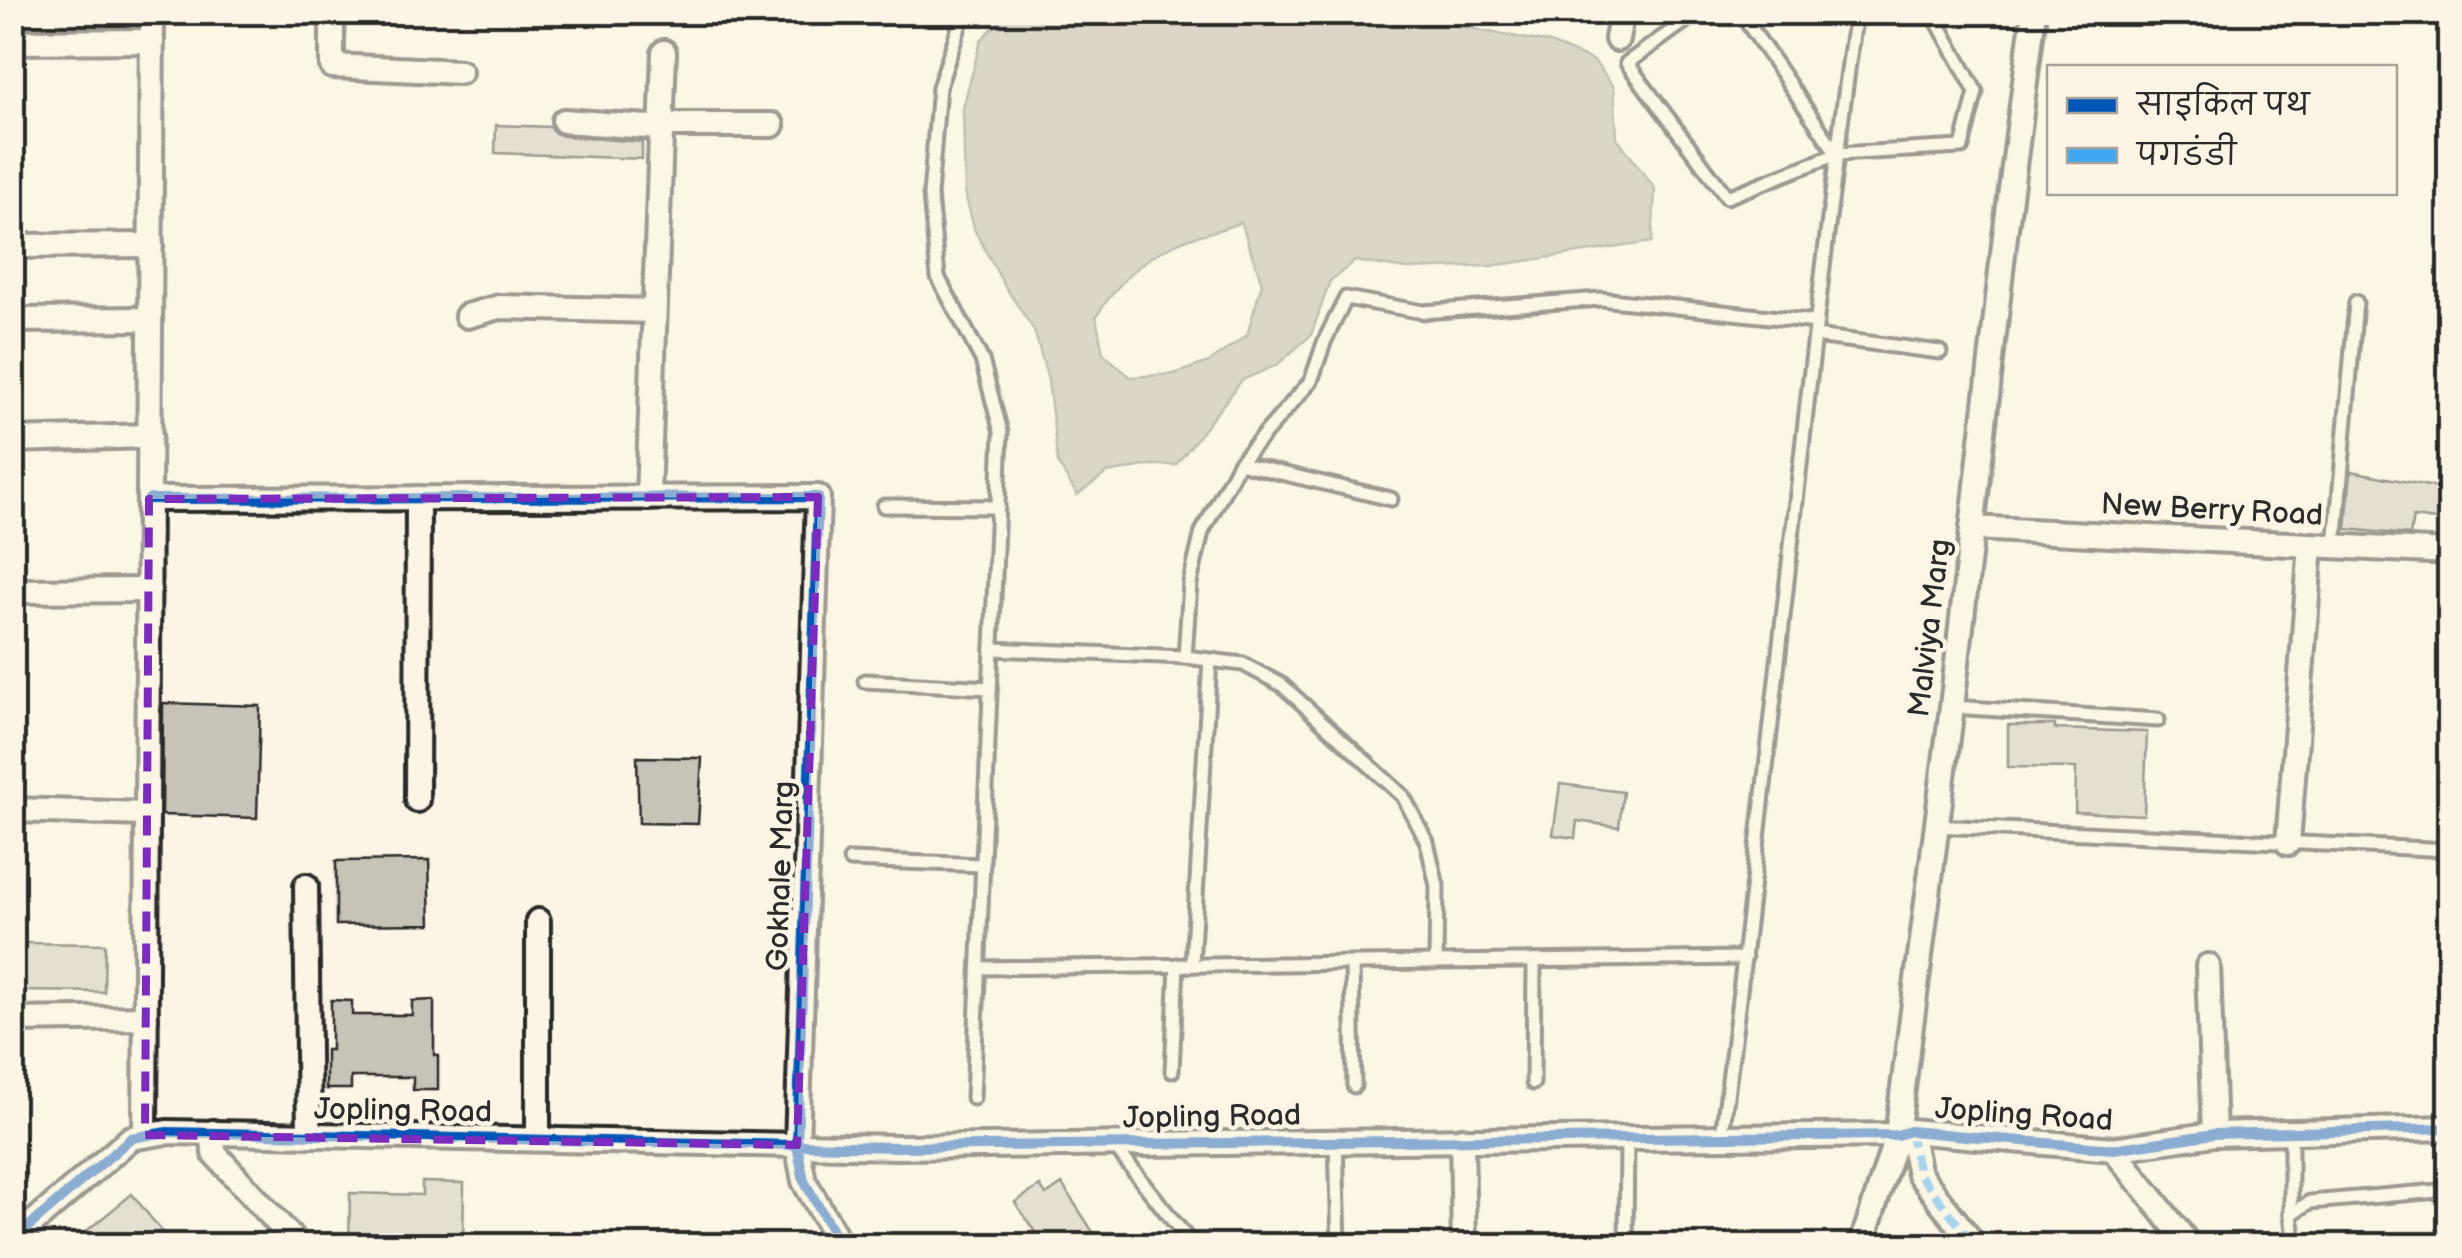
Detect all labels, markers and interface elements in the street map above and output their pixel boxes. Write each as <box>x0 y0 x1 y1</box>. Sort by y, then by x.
legend <box>2047 65 2397 195</box>
text: साइकिल पथ <box>2135 82 2312 124</box>
text: पगडंडी <box>2135 132 2238 174</box>
street label: New Berry Road <box>2100 486 2324 534</box>
street label: Malviya Marg <box>1901 537 1959 719</box>
street label: Gokhale Marg <box>760 780 802 972</box>
street label: Jopling Road <box>314 1091 492 1131</box>
street label: Jopling Road <box>1934 1091 2114 1139</box>
street label: Jopling Road <box>1123 1097 1301 1137</box>

